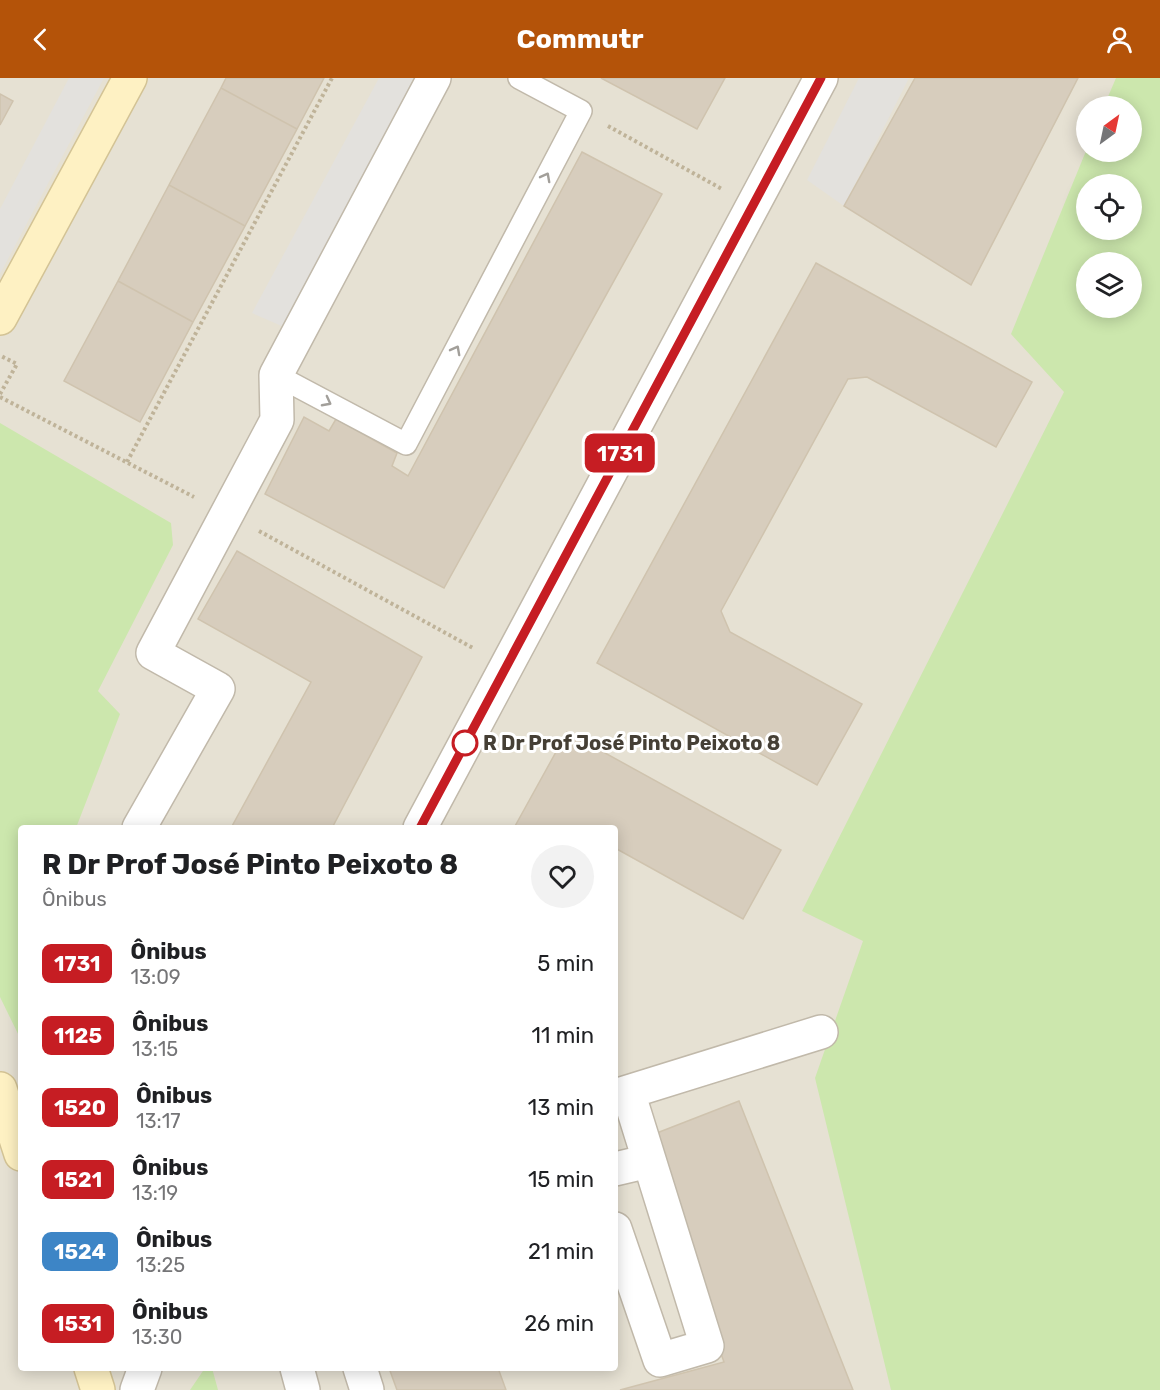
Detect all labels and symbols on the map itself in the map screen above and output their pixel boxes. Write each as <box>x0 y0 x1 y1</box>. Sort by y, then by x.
north arrow <box>1076 96 1142 162</box>
one-way arrow <box>539 173 550 184</box>
one-way arrow <box>448 345 460 356</box>
one-way arrow <box>321 395 332 406</box>
line badge: 1731 <box>578 434 662 472</box>
marker: R Dr Prof José Pinto Peixoto 8 <box>452 730 478 756</box>
place label: R Dr Prof José Pinto Peixoto 8 <box>483 731 780 755</box>

